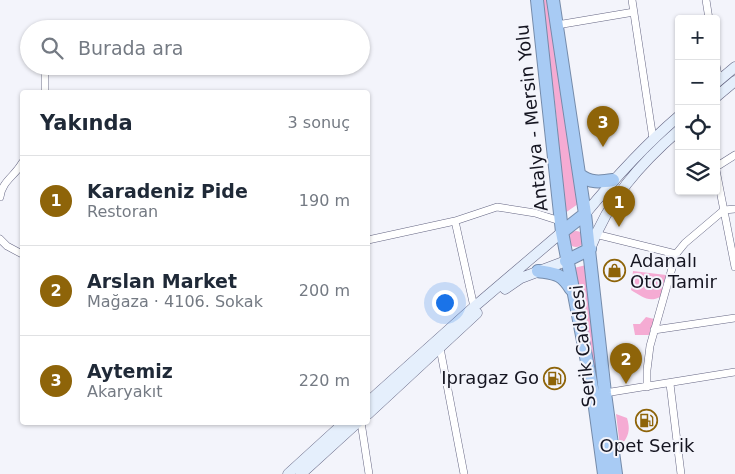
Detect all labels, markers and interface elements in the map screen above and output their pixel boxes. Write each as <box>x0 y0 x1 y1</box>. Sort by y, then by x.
map controls <box>675 15 720 195</box>
button: + <box>675 15 720 60</box>
search box <box>20 20 370 75</box>
street label: Antalya - Mersin Yolu <box>511 23 552 213</box>
icon: search <box>38 34 66 62</box>
text: Burada ara <box>78 37 183 59</box>
button: − <box>675 60 720 105</box>
button: locate <box>675 105 720 150</box>
pin: 3 <box>587 106 619 147</box>
text: Yakında <box>40 111 133 135</box>
text: 3 sonuç <box>288 113 350 132</box>
button: layers <box>675 150 720 195</box>
text: Karadeniz Pide <box>87 180 248 202</box>
pin: 1 <box>603 186 635 227</box>
text: 1 <box>50 191 62 210</box>
text: 190 m <box>299 191 350 210</box>
text: Restoran <box>87 202 158 221</box>
place label: Adanalı Oto Tamir <box>630 250 718 292</box>
shop icon: Adanalı Oto Tamir <box>602 259 626 283</box>
text: Arslan Market <box>87 270 237 292</box>
text: 2 <box>50 281 62 300</box>
text: 200 m <box>299 281 350 300</box>
street label: Serik Caddesi <box>566 284 599 408</box>
your location <box>432 290 458 316</box>
text: Mağaza · 4106. Sokak <box>87 292 263 311</box>
pin: 2 <box>610 343 642 384</box>
text: Aytemiz <box>87 360 173 382</box>
fuel station icon: Ipragaz Go <box>543 366 567 390</box>
place label: Ipragaz Go <box>441 367 539 388</box>
text: 3 <box>50 371 62 390</box>
text: 220 m <box>299 371 350 390</box>
text: Akaryakıt <box>87 382 163 401</box>
fuel station icon: Opet Serik <box>635 409 659 433</box>
place label: Opet Serik <box>600 435 695 456</box>

